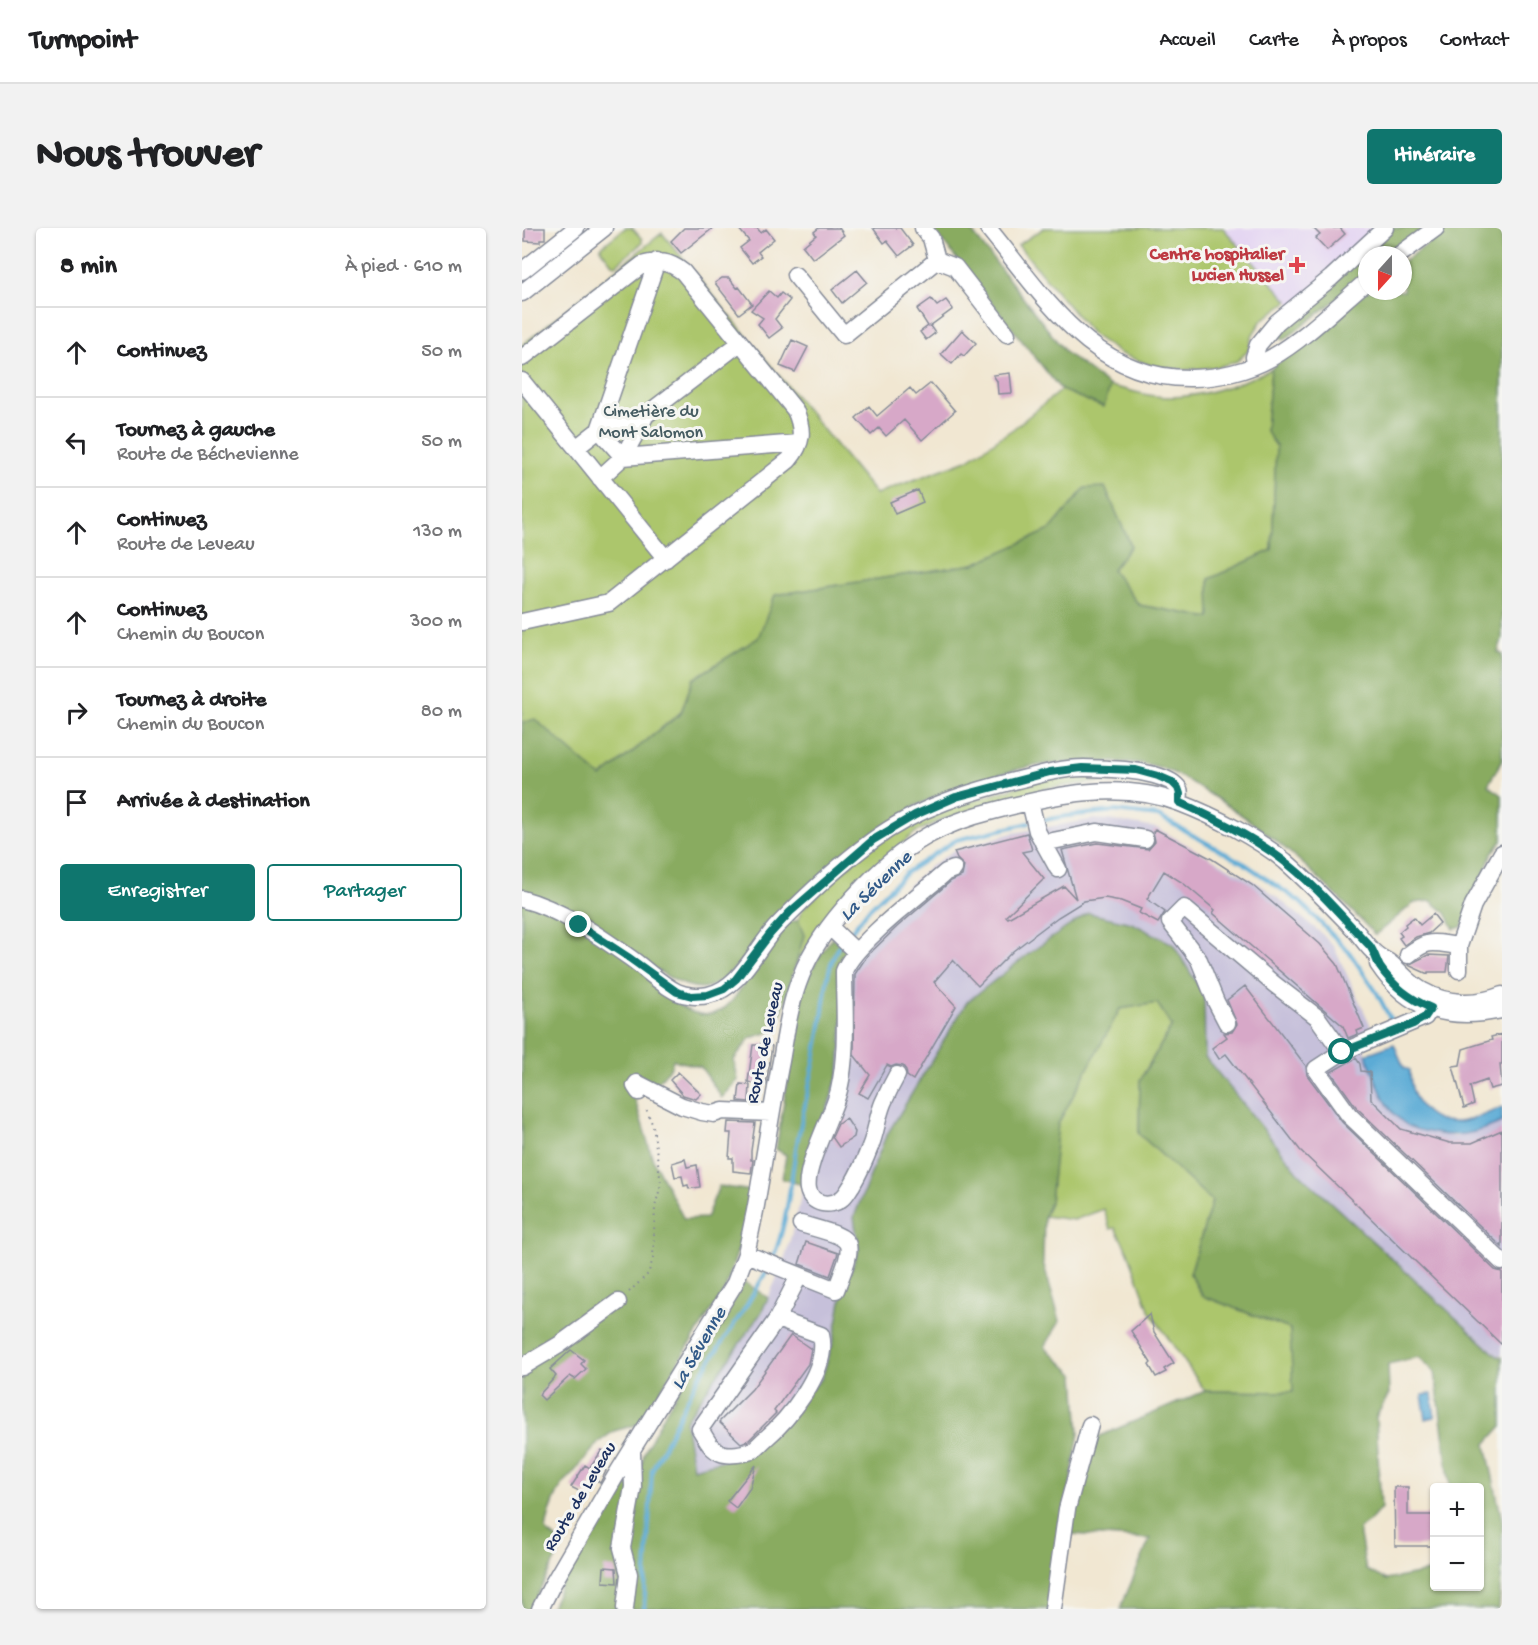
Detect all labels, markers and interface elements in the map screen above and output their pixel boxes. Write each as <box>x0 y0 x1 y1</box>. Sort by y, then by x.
text: Turnpoint <box>30 25 136 58</box>
text: Accueil <box>1159 29 1216 54</box>
text: Carte <box>1249 29 1299 54</box>
text: À propos <box>1332 29 1407 54</box>
text: Contact <box>1440 29 1508 54</box>
button: Itinéraire <box>1367 129 1502 184</box>
text: Nous trouver <box>36 132 259 181</box>
place label: Centre hospitalier Lucien Hussel <box>1149 245 1287 287</box>
north arrow <box>1358 246 1412 300</box>
text: 8 min <box>60 252 117 283</box>
text: À pied · 610 m <box>345 256 462 279</box>
marker: Centre hospitalier Lucien Hussel <box>1288 256 1306 274</box>
icon: ahead <box>60 336 93 369</box>
text: Continuez <box>117 339 206 365</box>
text: 50 m <box>421 341 462 364</box>
park label: Cimetière du Mont Salomon <box>599 402 704 444</box>
text: Tournez à gauche <box>117 418 275 444</box>
icon: left <box>60 426 93 459</box>
text: 50 m <box>421 431 462 454</box>
text: Route de Béchevienne <box>117 444 298 467</box>
text: Continuez <box>117 508 206 534</box>
icon: ahead <box>60 516 93 549</box>
text: 130 m <box>413 521 462 544</box>
text: Route de Leveau <box>117 534 255 557</box>
text: Continuez <box>117 598 206 624</box>
icon: ahead <box>60 606 93 639</box>
text: 300 m <box>410 611 462 634</box>
text: Chemin du Boucon <box>117 624 264 647</box>
text: Tournez à droite <box>117 688 266 714</box>
icon: right <box>60 696 93 729</box>
text: 80 m <box>421 701 462 724</box>
text: Chemin du Boucon <box>117 714 264 737</box>
icon: arrive <box>60 786 93 819</box>
text: Arrivée à destination <box>117 789 310 815</box>
water label: La Sévenne <box>836 847 918 927</box>
button: Enregistrer <box>60 864 255 921</box>
button: Partager <box>267 864 462 921</box>
route end <box>565 911 591 937</box>
street label: Route de Leveau <box>743 980 789 1106</box>
route start <box>1328 1038 1354 1064</box>
water label: La Sévenne <box>667 1303 733 1394</box>
street label: Route de Leveau <box>540 1438 622 1555</box>
map controls <box>1430 1483 1484 1591</box>
button: + <box>1430 1483 1484 1537</box>
button: − <box>1430 1537 1484 1591</box>

